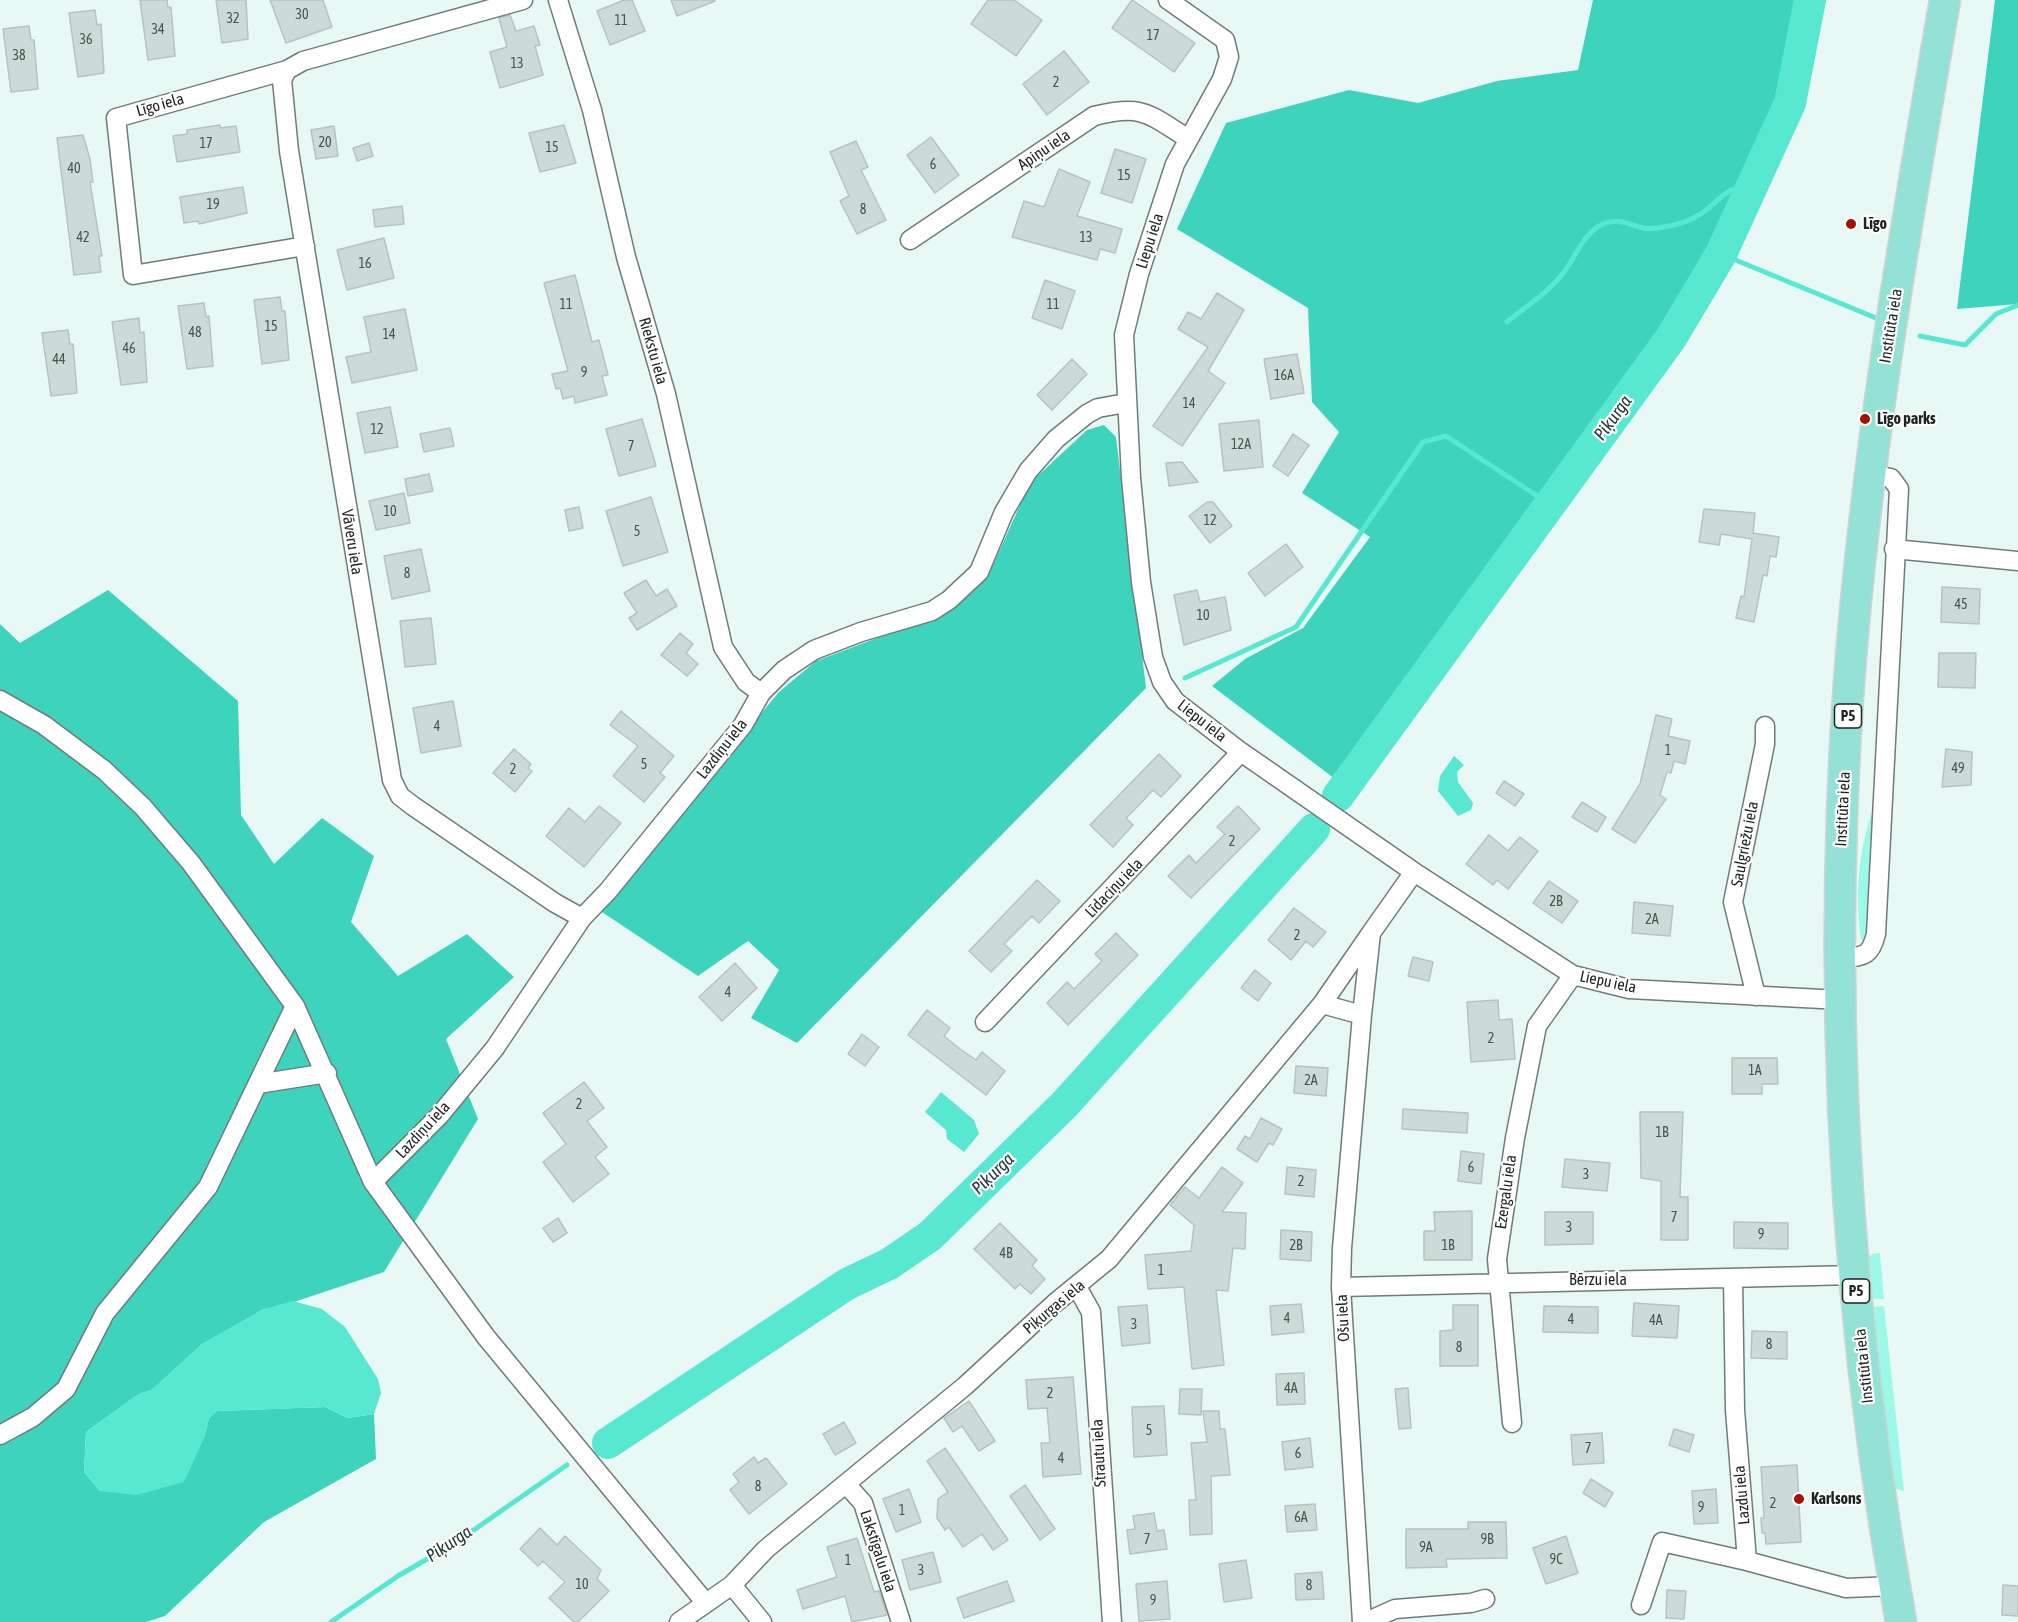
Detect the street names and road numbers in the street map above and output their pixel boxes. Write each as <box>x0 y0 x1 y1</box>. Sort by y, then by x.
street label: Līgo iela <box>134 89 186 121</box>
street label: Apiņu iela <box>1014 125 1074 175</box>
street label: Liepu iela <box>1132 211 1168 271</box>
street label: Institūta iela <box>1876 287 1906 365</box>
street label: Riekstu iela <box>634 315 672 387</box>
street label: Vāveru iela <box>337 508 367 576</box>
street label: Liepu iela <box>1174 696 1230 746</box>
road number: P5 <box>1834 704 1862 728</box>
street label: Lazdiņu iela <box>693 715 751 783</box>
street label: Institūta iela <box>1831 771 1855 847</box>
street label: Saulgriežu iela <box>1727 800 1763 888</box>
street label: Līdaciņu iela <box>1081 854 1147 922</box>
street label: Liepu iela <box>1578 967 1638 997</box>
street label: Lazdiņu iela <box>392 1098 454 1162</box>
street label: Ezergalu iela <box>1491 1154 1521 1230</box>
street label: Bērzu iela <box>1569 1270 1627 1290</box>
street label: Piķurgas iela <box>1019 1276 1089 1338</box>
road number: P5 <box>1842 1279 1870 1303</box>
street label: Ošu iela <box>1332 1294 1354 1342</box>
street label: Institūta iela <box>1851 1328 1877 1404</box>
street label: Strautu iela <box>1088 1419 1110 1487</box>
street label: Lazdu iela <box>1730 1465 1754 1525</box>
street label: Lakstīgalu iela <box>856 1507 900 1595</box>

